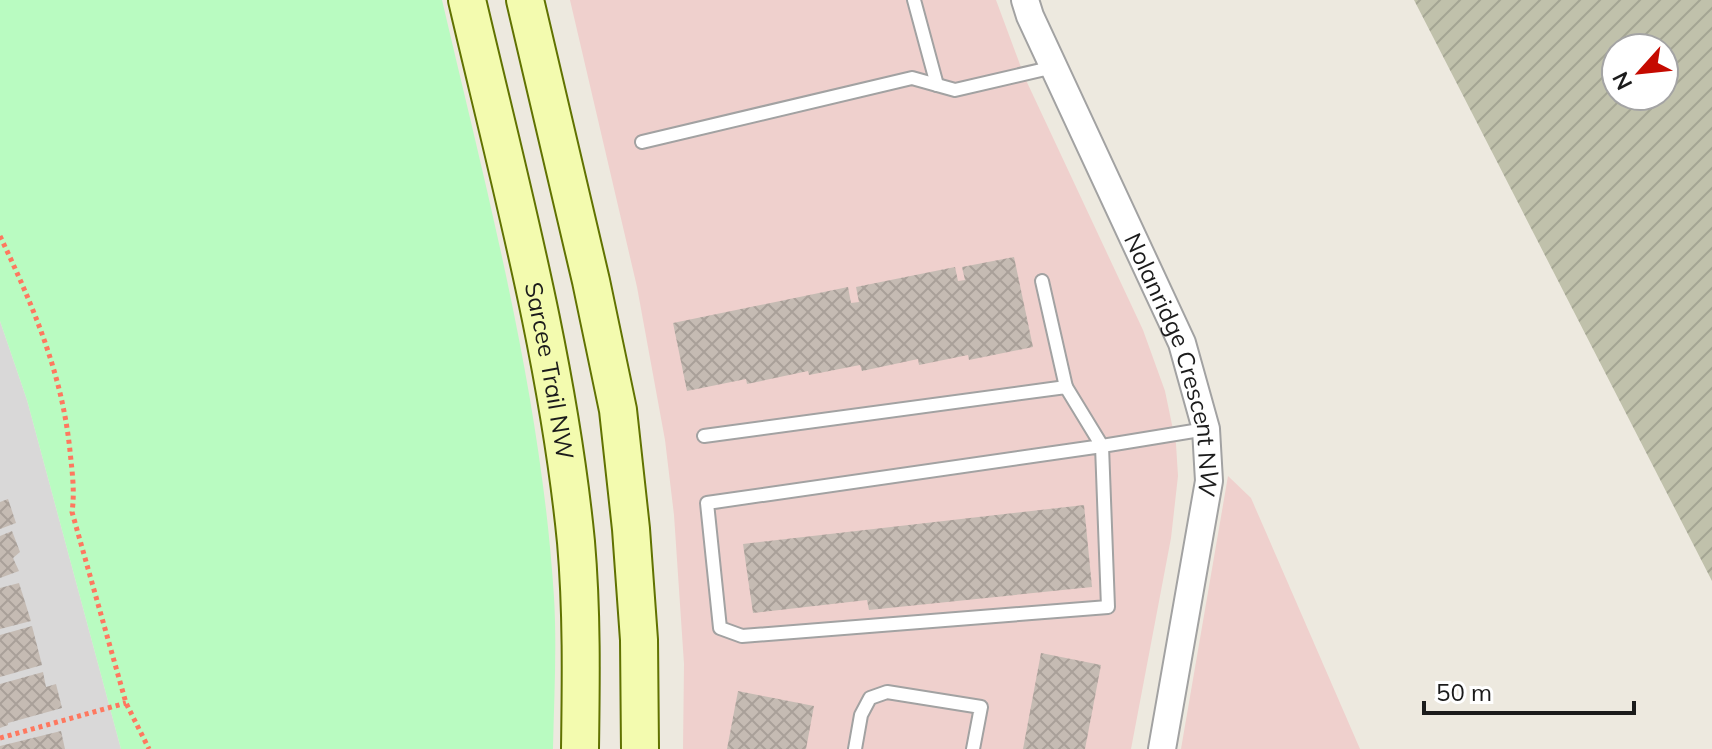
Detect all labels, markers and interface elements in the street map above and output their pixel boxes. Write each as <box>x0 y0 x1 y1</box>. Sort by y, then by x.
north arrow <box>1600 32 1680 112</box>
text: N <box>1606 67 1638 95</box>
street label: Nolanridge Crescent NW <box>1118 228 1226 499</box>
street label: Sarcee Trail NW <box>519 279 581 462</box>
scale bar <box>1424 665 1634 715</box>
text: 50 m <box>1436 677 1492 707</box>

